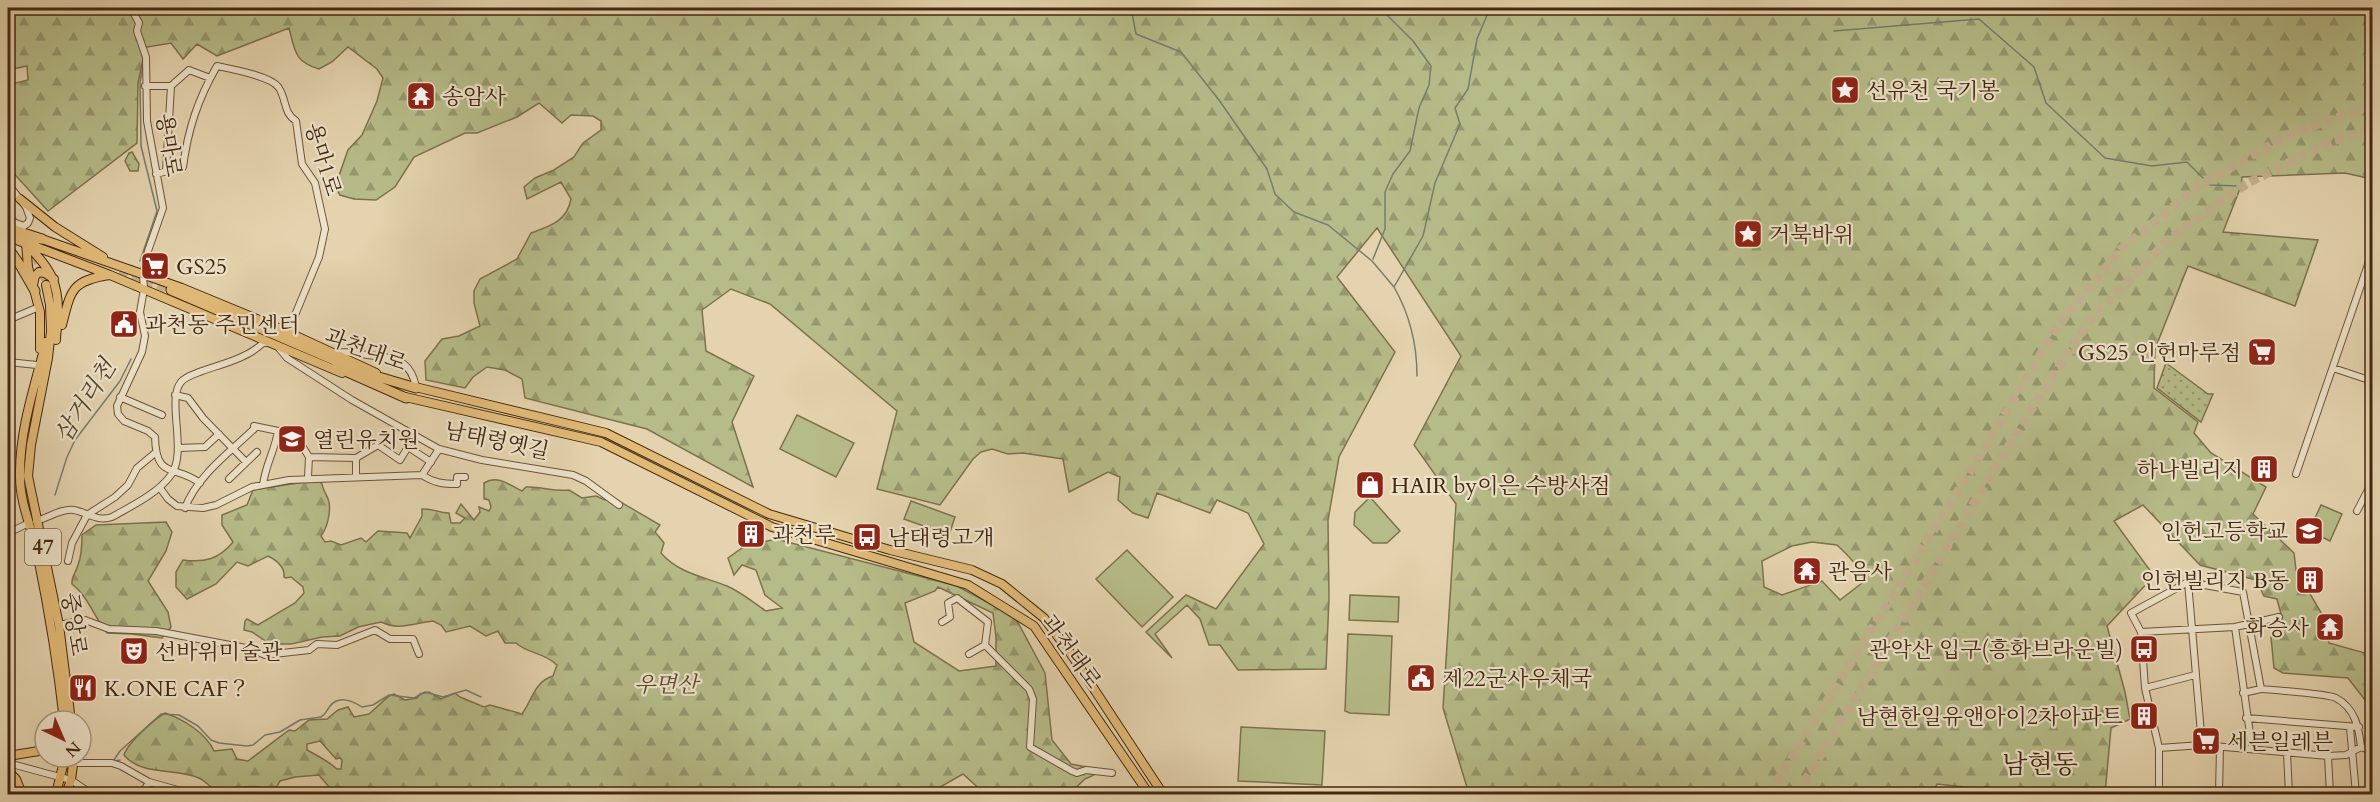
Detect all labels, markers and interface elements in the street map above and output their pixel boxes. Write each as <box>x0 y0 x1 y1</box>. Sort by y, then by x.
place icon: 선유천 국기봉 <box>1829 74 1861 106</box>
place label: 선유천 국기봉 <box>1866 76 1999 106</box>
temple icon: 송암사 <box>405 80 437 112</box>
place label: 송암사 <box>442 82 507 112</box>
street label: 용마로 <box>149 111 189 179</box>
street label: 용마1로 <box>298 119 348 200</box>
place icon: 거북바위 <box>1732 218 1764 250</box>
place label: 거북바위 <box>1769 220 1854 250</box>
supermarket icon: GS25 <box>139 250 171 282</box>
place label: GS25 <box>176 252 227 282</box>
public building icon: 과천동 주민센터 <box>108 308 140 340</box>
place label: 과천동 주민센터 <box>145 310 300 340</box>
street label: 과천대로 <box>321 321 411 379</box>
supermarket icon: GS25 인헌마루점 <box>2246 336 2278 368</box>
place label: GS25 인헌마루점 <box>2078 338 2241 368</box>
water label: 삼거리천 <box>47 352 125 449</box>
street label: 남태령옛길 <box>442 415 552 467</box>
school or university icon: 열린유치원 <box>276 423 308 455</box>
place label: 열린유치원 <box>313 425 419 455</box>
building icon: 하나빌리지 <box>2248 453 2280 485</box>
place label: 하나빌리지 <box>2137 455 2243 485</box>
shop icon: HAIR by이은 수방사점 <box>1354 469 1386 501</box>
place label: HAIR by이은 수방사점 <box>1391 471 1611 501</box>
school or university icon: 인헌고등학교 <box>2293 515 2325 547</box>
place label: 인헌고등학교 <box>2160 517 2288 547</box>
building icon: 과천루 <box>735 518 767 550</box>
place label: 과천루 <box>772 520 836 550</box>
bus stop icon: 남태령고개 <box>851 521 883 553</box>
place label: 남태령고개 <box>888 523 994 553</box>
road number: 47 <box>25 529 61 565</box>
temple icon: 관음사 <box>1791 555 1823 587</box>
place label: 관음사 <box>1828 557 1893 587</box>
building icon: 인헌빌리지 B동 <box>2294 564 2326 596</box>
place label: 인헌빌리지 B동 <box>2141 566 2289 596</box>
street label: 중앙로 <box>54 590 94 658</box>
street label: 과천대로 <box>1034 608 1108 695</box>
temple icon: 화승사 <box>2314 611 2346 643</box>
place label: 화승사 <box>2245 613 2310 643</box>
bus stop icon: 관악산 입구(흥화브라운빌) <box>2128 633 2160 665</box>
theatre icon: 선바위미술관 <box>118 635 150 667</box>
place label: 관악산 입구(흥화브라운빌) <box>1869 635 2123 665</box>
place label: 선바위미술관 <box>155 637 283 667</box>
public building icon: 제22군사우체국 <box>1405 662 1437 694</box>
place label: 제22군사우체국 <box>1442 664 1592 694</box>
park label: 우면산 <box>634 670 701 700</box>
restaurant icon: K.ONE CAF？ <box>67 672 99 704</box>
place label: K.ONE CAF？ <box>104 674 250 704</box>
building icon: 남현한일유앤아이2차아파트 <box>2128 700 2160 732</box>
place label: 남현한일유앤아이2차아파트 <box>1857 702 2123 732</box>
north arrow <box>33 709 93 769</box>
supermarket icon: 세븐일레븐 <box>2190 725 2222 757</box>
place label: 세븐일레븐 <box>2227 727 2333 757</box>
text: N <box>60 736 85 762</box>
district label: 남현동 <box>2002 747 2078 782</box>

